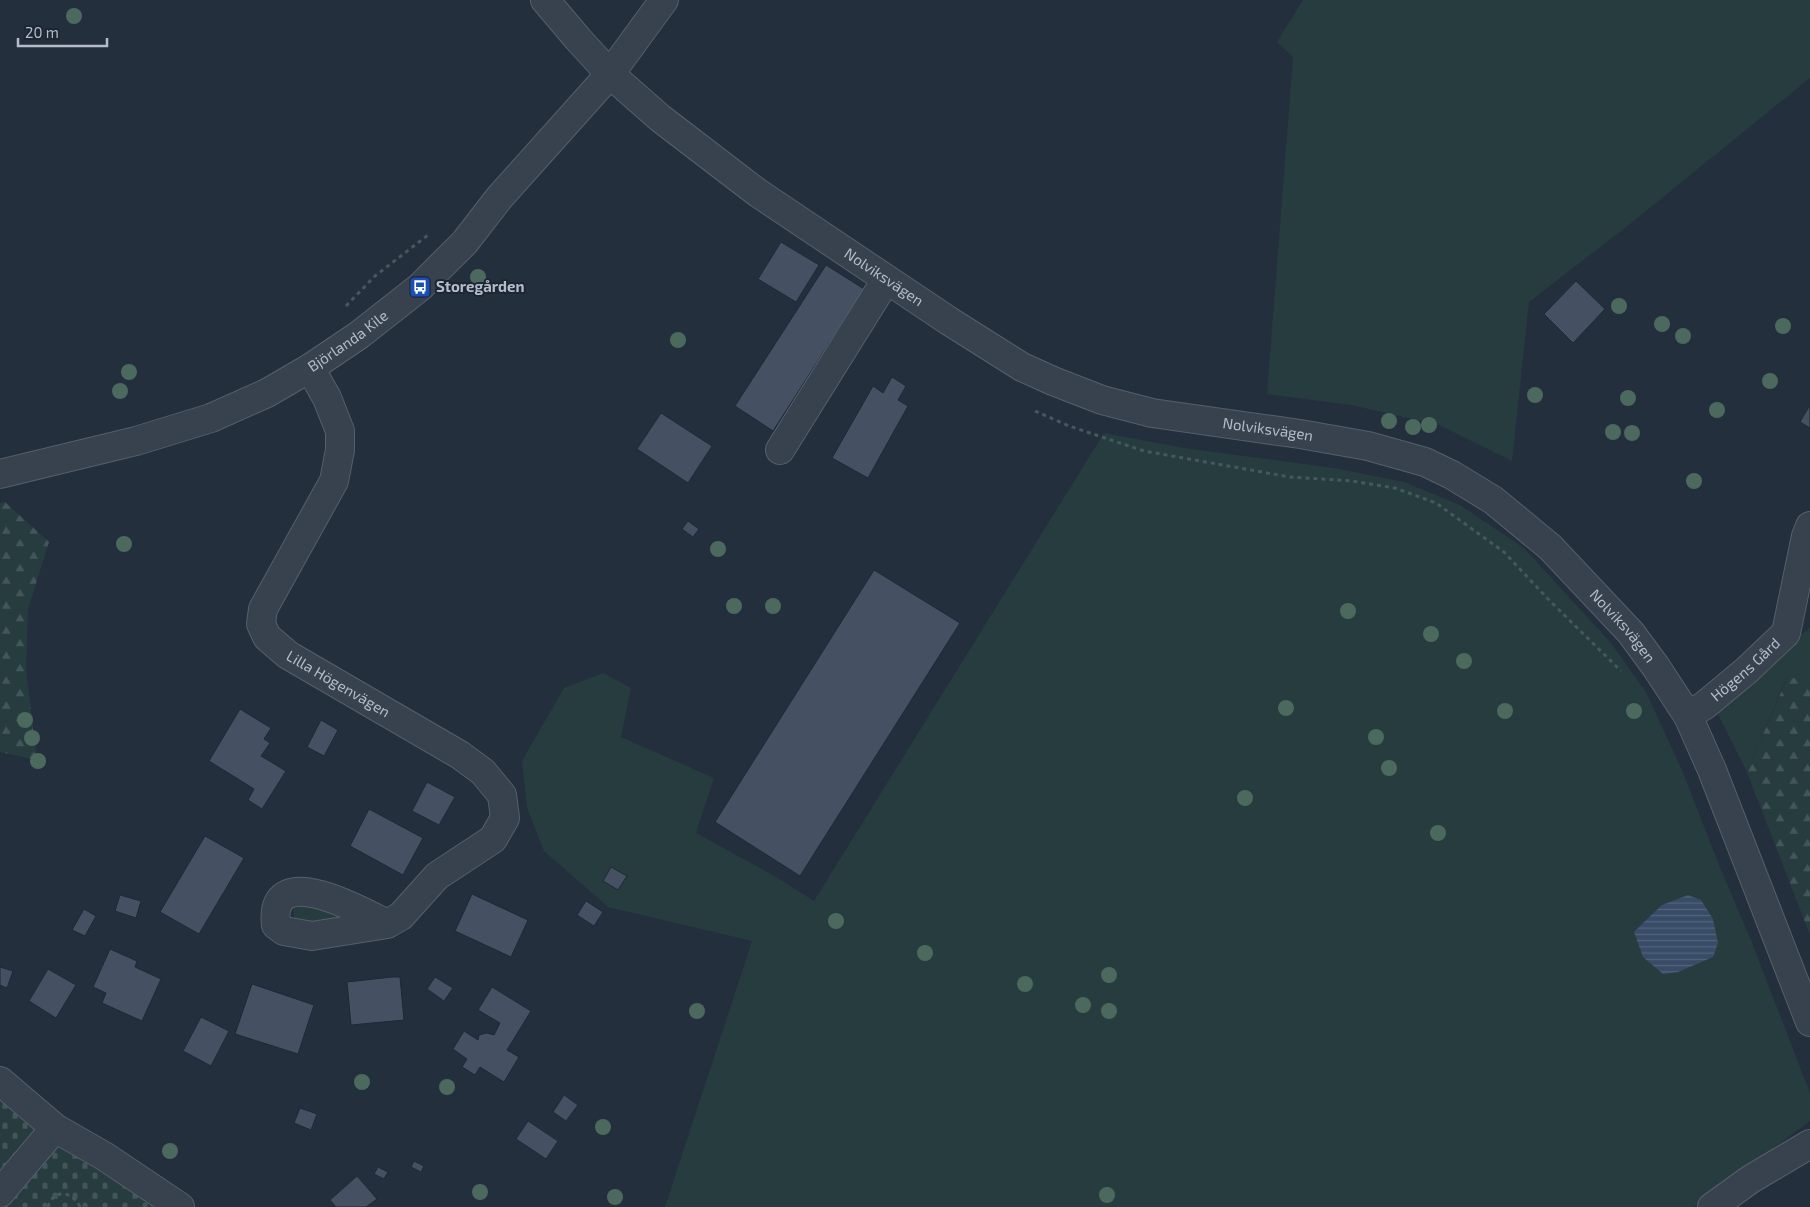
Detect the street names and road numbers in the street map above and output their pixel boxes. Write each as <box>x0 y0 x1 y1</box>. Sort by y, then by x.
street label: Nolviksvägen <box>841 244 927 309</box>
street label: Björlanda Kile <box>304 306 391 375</box>
street label: Nolviksvägen <box>1222 413 1315 444</box>
street label: Nolviksvägen <box>1587 585 1660 666</box>
street label: Högens Gård <box>1707 634 1783 705</box>
street label: Lilla Högenvägen <box>284 646 394 720</box>

